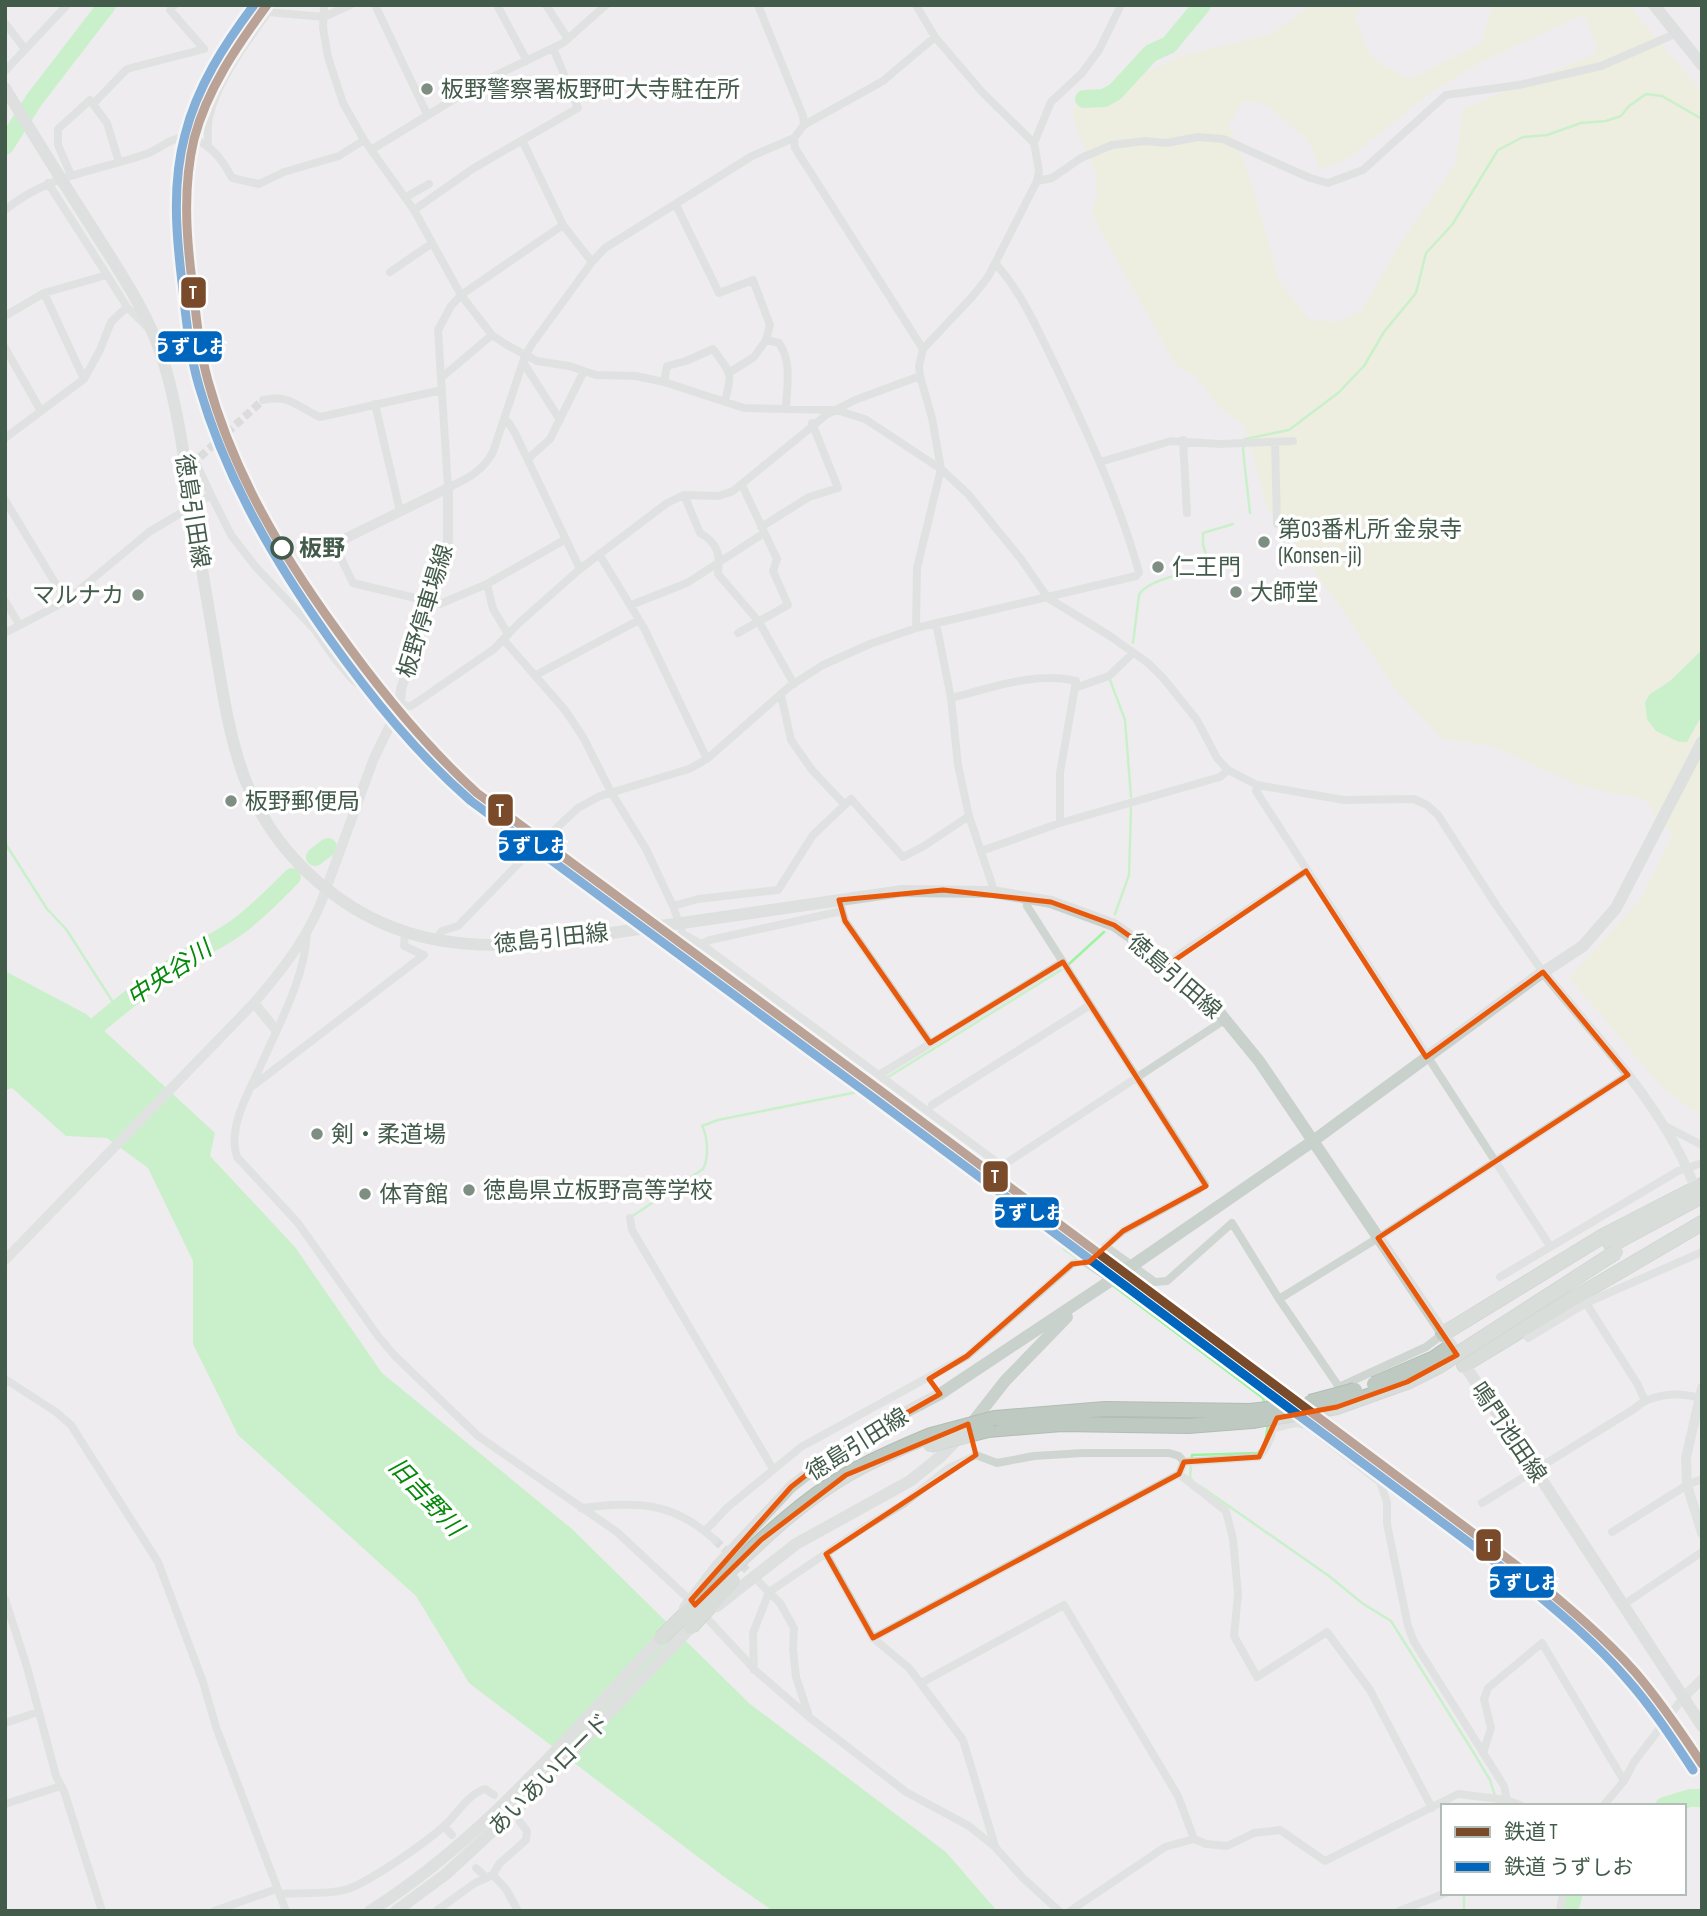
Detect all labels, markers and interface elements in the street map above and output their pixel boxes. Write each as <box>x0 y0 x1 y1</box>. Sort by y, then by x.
place label: 板野警察署板野町大寺駐在所 <box>441 76 740 104</box>
marker: 板野警察署板野町大寺駐在所 <box>419 81 435 97</box>
line badge: T <box>180 276 207 309</box>
text: T <box>189 282 197 305</box>
line badge: うずしお <box>157 330 223 363</box>
text: うずしお <box>152 336 228 359</box>
street label: 徳島引田線 <box>169 452 215 570</box>
place label: 第03番札所 金泉寺 (Konsen-ji) <box>1278 516 1463 570</box>
marker: 第03番札所 金泉寺 (Konsen-ji) <box>1256 534 1272 550</box>
place label: 板野 <box>299 535 345 563</box>
marker: 板野 <box>271 537 293 559</box>
street label: 板野停車場線 <box>392 541 460 681</box>
place label: 仁王門 <box>1172 554 1241 582</box>
marker: 仁王門 <box>1150 559 1166 575</box>
place label: 大師堂 <box>1250 579 1319 607</box>
place label: マルナカ <box>32 582 124 610</box>
marker: 大師堂 <box>1228 584 1244 600</box>
marker: マルナカ <box>130 587 146 603</box>
place label: 板野郵便局 <box>245 788 360 816</box>
marker: 板野郵便局 <box>223 793 239 809</box>
line badge: T <box>487 793 514 827</box>
text: T <box>496 800 504 823</box>
line badge: うずしお <box>498 829 564 862</box>
text: うずしお <box>493 835 569 858</box>
street label: 徳島引田線 <box>492 919 610 959</box>
street label: 徳島引田線 <box>1122 928 1227 1025</box>
water label: 中央谷川 <box>121 933 220 1012</box>
place label: 剣・柔道場 <box>331 1121 446 1149</box>
marker: 剣・柔道場 <box>309 1126 325 1142</box>
line badge: T <box>982 1160 1009 1193</box>
text: T <box>991 1166 999 1189</box>
place label: 徳島県立板野高等学校 <box>483 1177 713 1205</box>
place label: 体育館 <box>379 1181 448 1209</box>
marker: 徳島県立板野高等学校 <box>461 1182 477 1198</box>
marker: 体育館 <box>357 1186 373 1202</box>
line badge: うずしお <box>994 1196 1060 1229</box>
text: うずしお <box>989 1202 1065 1225</box>
street label: 鳴門池田線 <box>1464 1377 1552 1488</box>
street label: 徳島引田線 <box>801 1403 914 1487</box>
water label: 旧吉野川 <box>382 1452 471 1545</box>
line badge: T <box>1475 1528 1502 1562</box>
text: T <box>1485 1535 1493 1558</box>
line badge: うずしお <box>1489 1565 1555 1599</box>
text: うずしお <box>1484 1572 1560 1595</box>
street label: あいあいロード <box>483 1708 617 1842</box>
legend <box>1441 1804 1686 1895</box>
text: 鉄道 T <box>1504 1820 1558 1845</box>
text: 鉄道 うずしお <box>1504 1855 1633 1880</box>

